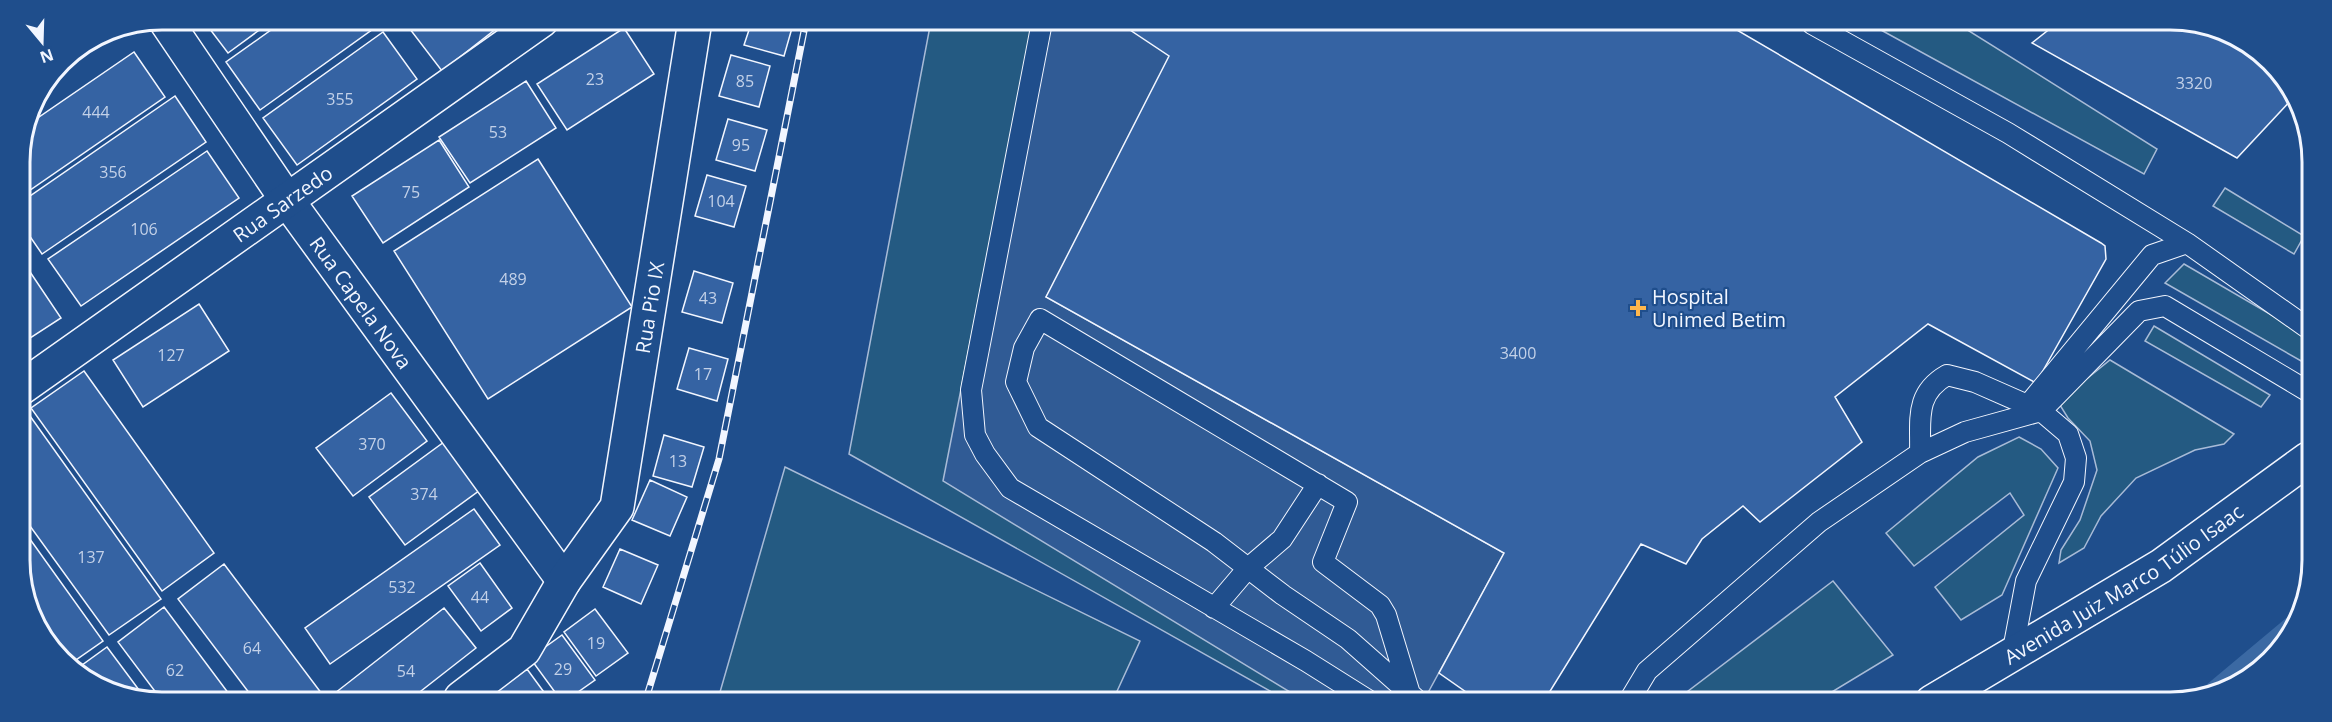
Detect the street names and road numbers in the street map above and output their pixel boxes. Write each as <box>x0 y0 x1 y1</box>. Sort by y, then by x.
street label: Rua Sarzedo <box>227 159 338 248</box>
street label: Rua Capela Nova <box>304 231 419 374</box>
street label: Rua Pio IX <box>628 259 670 355</box>
street label: Avenida Juiz Marco Túlio Isaac <box>1999 497 2248 670</box>

